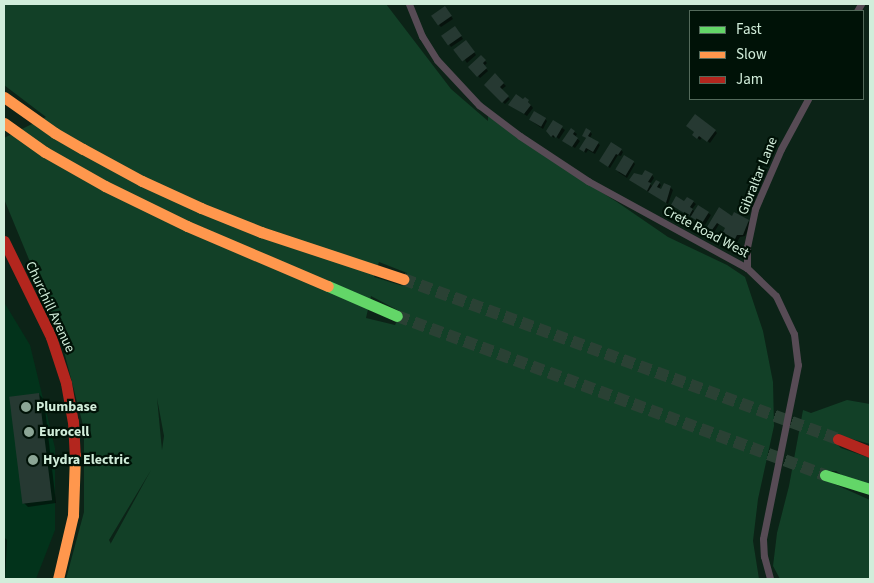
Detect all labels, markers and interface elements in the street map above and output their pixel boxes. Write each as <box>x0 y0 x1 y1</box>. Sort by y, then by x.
legend <box>689 10 864 100</box>
text: Fast <box>736 19 762 40</box>
text: Slow <box>736 44 767 65</box>
text: Jam <box>736 69 763 90</box>
street label: Gibraltar Lane <box>735 135 781 217</box>
street label: Crete Road West <box>660 202 752 262</box>
street label: Churchill Avenue <box>22 259 78 355</box>
place label: Plumbase <box>36 399 97 415</box>
marker: Plumbase <box>20 401 32 413</box>
place label: Eurocell <box>39 424 89 440</box>
marker: Eurocell <box>23 426 35 438</box>
place label: Hydra Electric <box>43 452 130 468</box>
marker: Hydra Electric <box>27 454 39 466</box>

